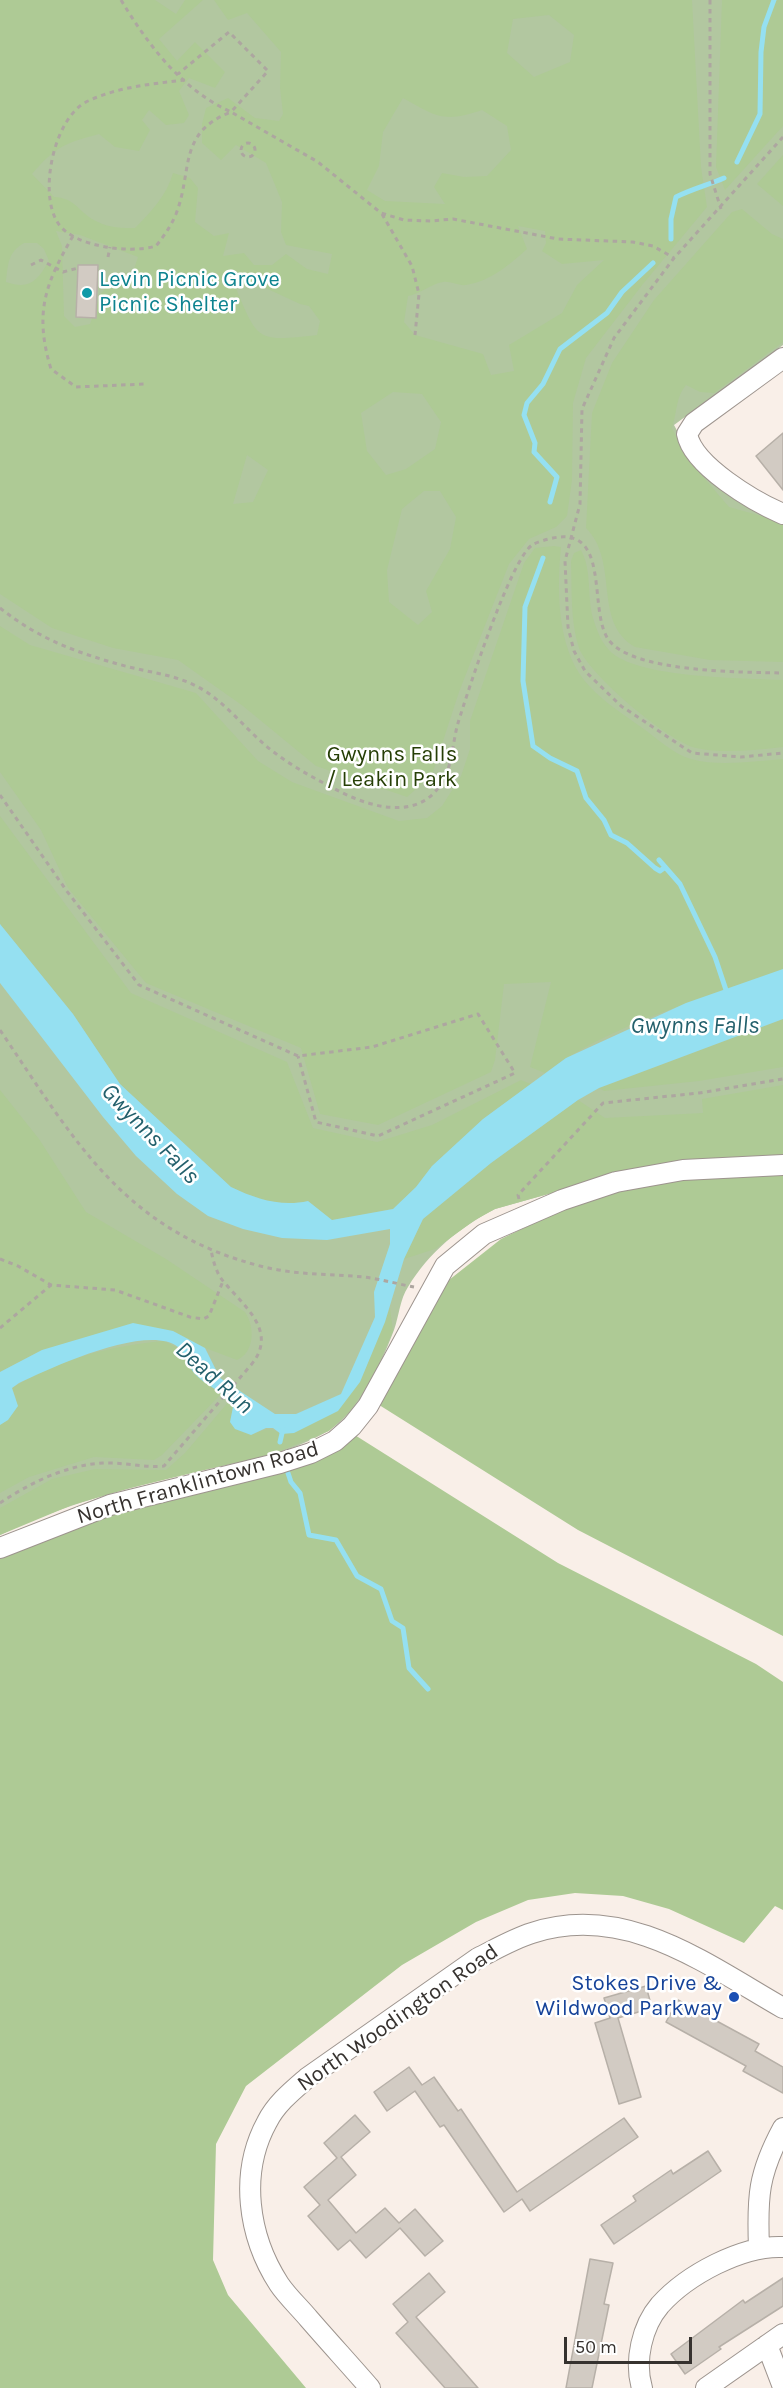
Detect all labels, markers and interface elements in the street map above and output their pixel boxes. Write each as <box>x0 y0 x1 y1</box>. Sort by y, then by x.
place label: Levin Picnic Grove Picnic Shelter <box>99 267 280 318</box>
marker: Levin Picnic Grove Picnic Shelter <box>80 286 94 300</box>
park label: Gwynns Falls / Leakin Park <box>327 742 457 794</box>
water label: Gwynns Falls <box>631 1012 759 1040</box>
water label: Gwynns Falls <box>95 1078 205 1190</box>
water label: Dead Run <box>169 1336 259 1420</box>
street label: North Franklintown Road <box>74 1436 322 1530</box>
street label: North Woodington Road <box>292 1938 504 2098</box>
place label: Stokes Drive & Wildwood Parkway <box>535 1971 722 2023</box>
marker: Stokes Drive & Wildwood Parkway <box>727 1990 741 2004</box>
scale bar <box>567 2325 694 2363</box>
text: 50 m <box>575 2336 617 2358</box>

